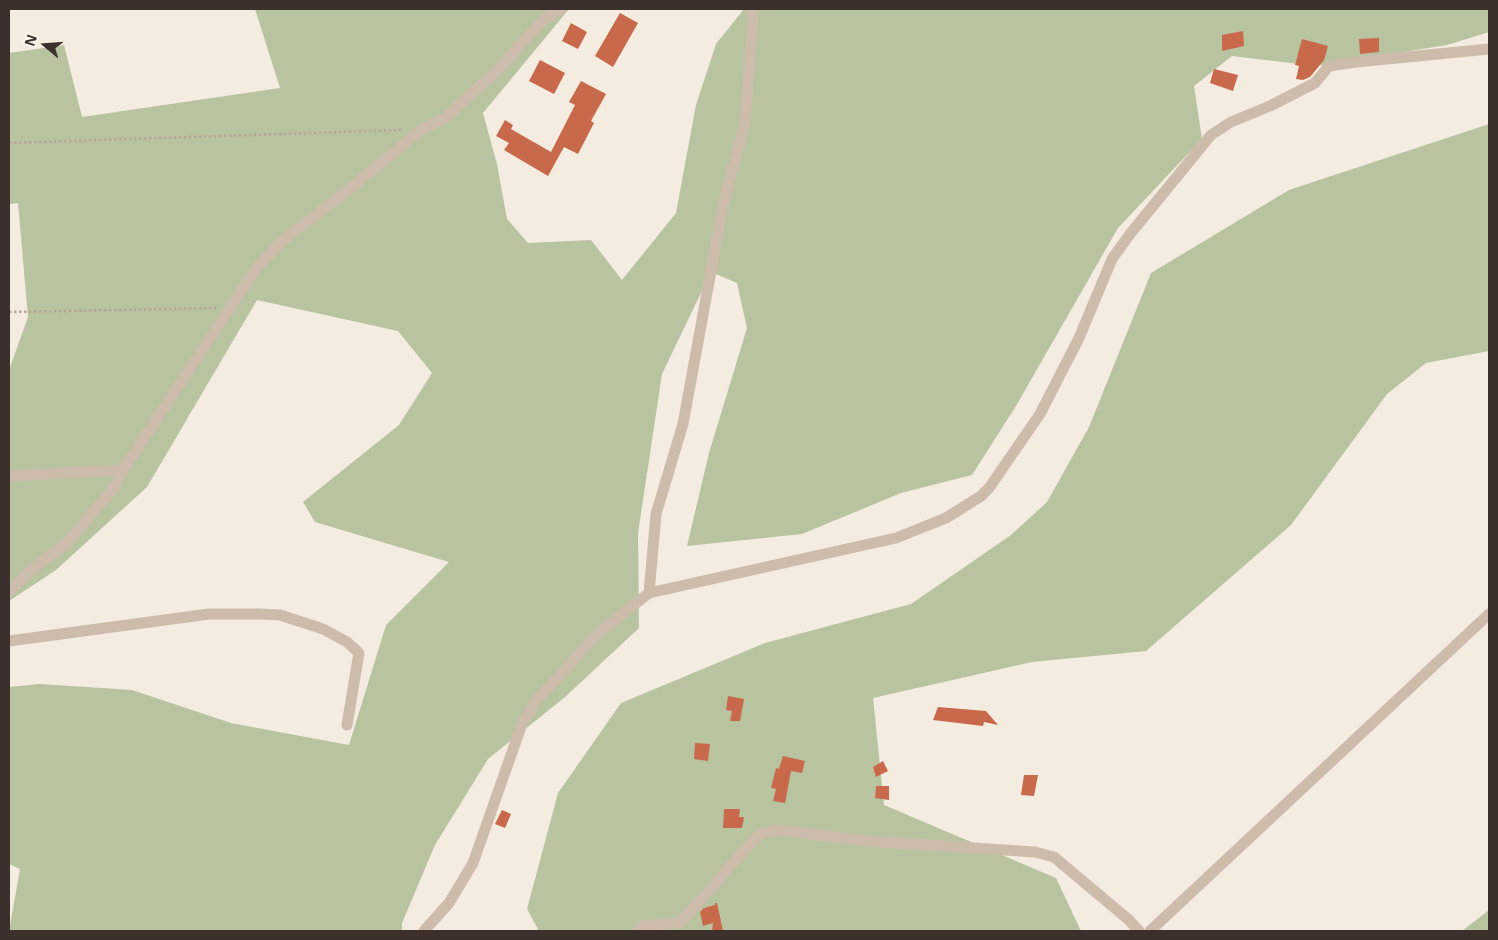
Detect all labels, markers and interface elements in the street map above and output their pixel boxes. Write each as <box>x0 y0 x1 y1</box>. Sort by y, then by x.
north arrow <box>20 20 70 70</box>
text: N <box>19 32 41 49</box>

